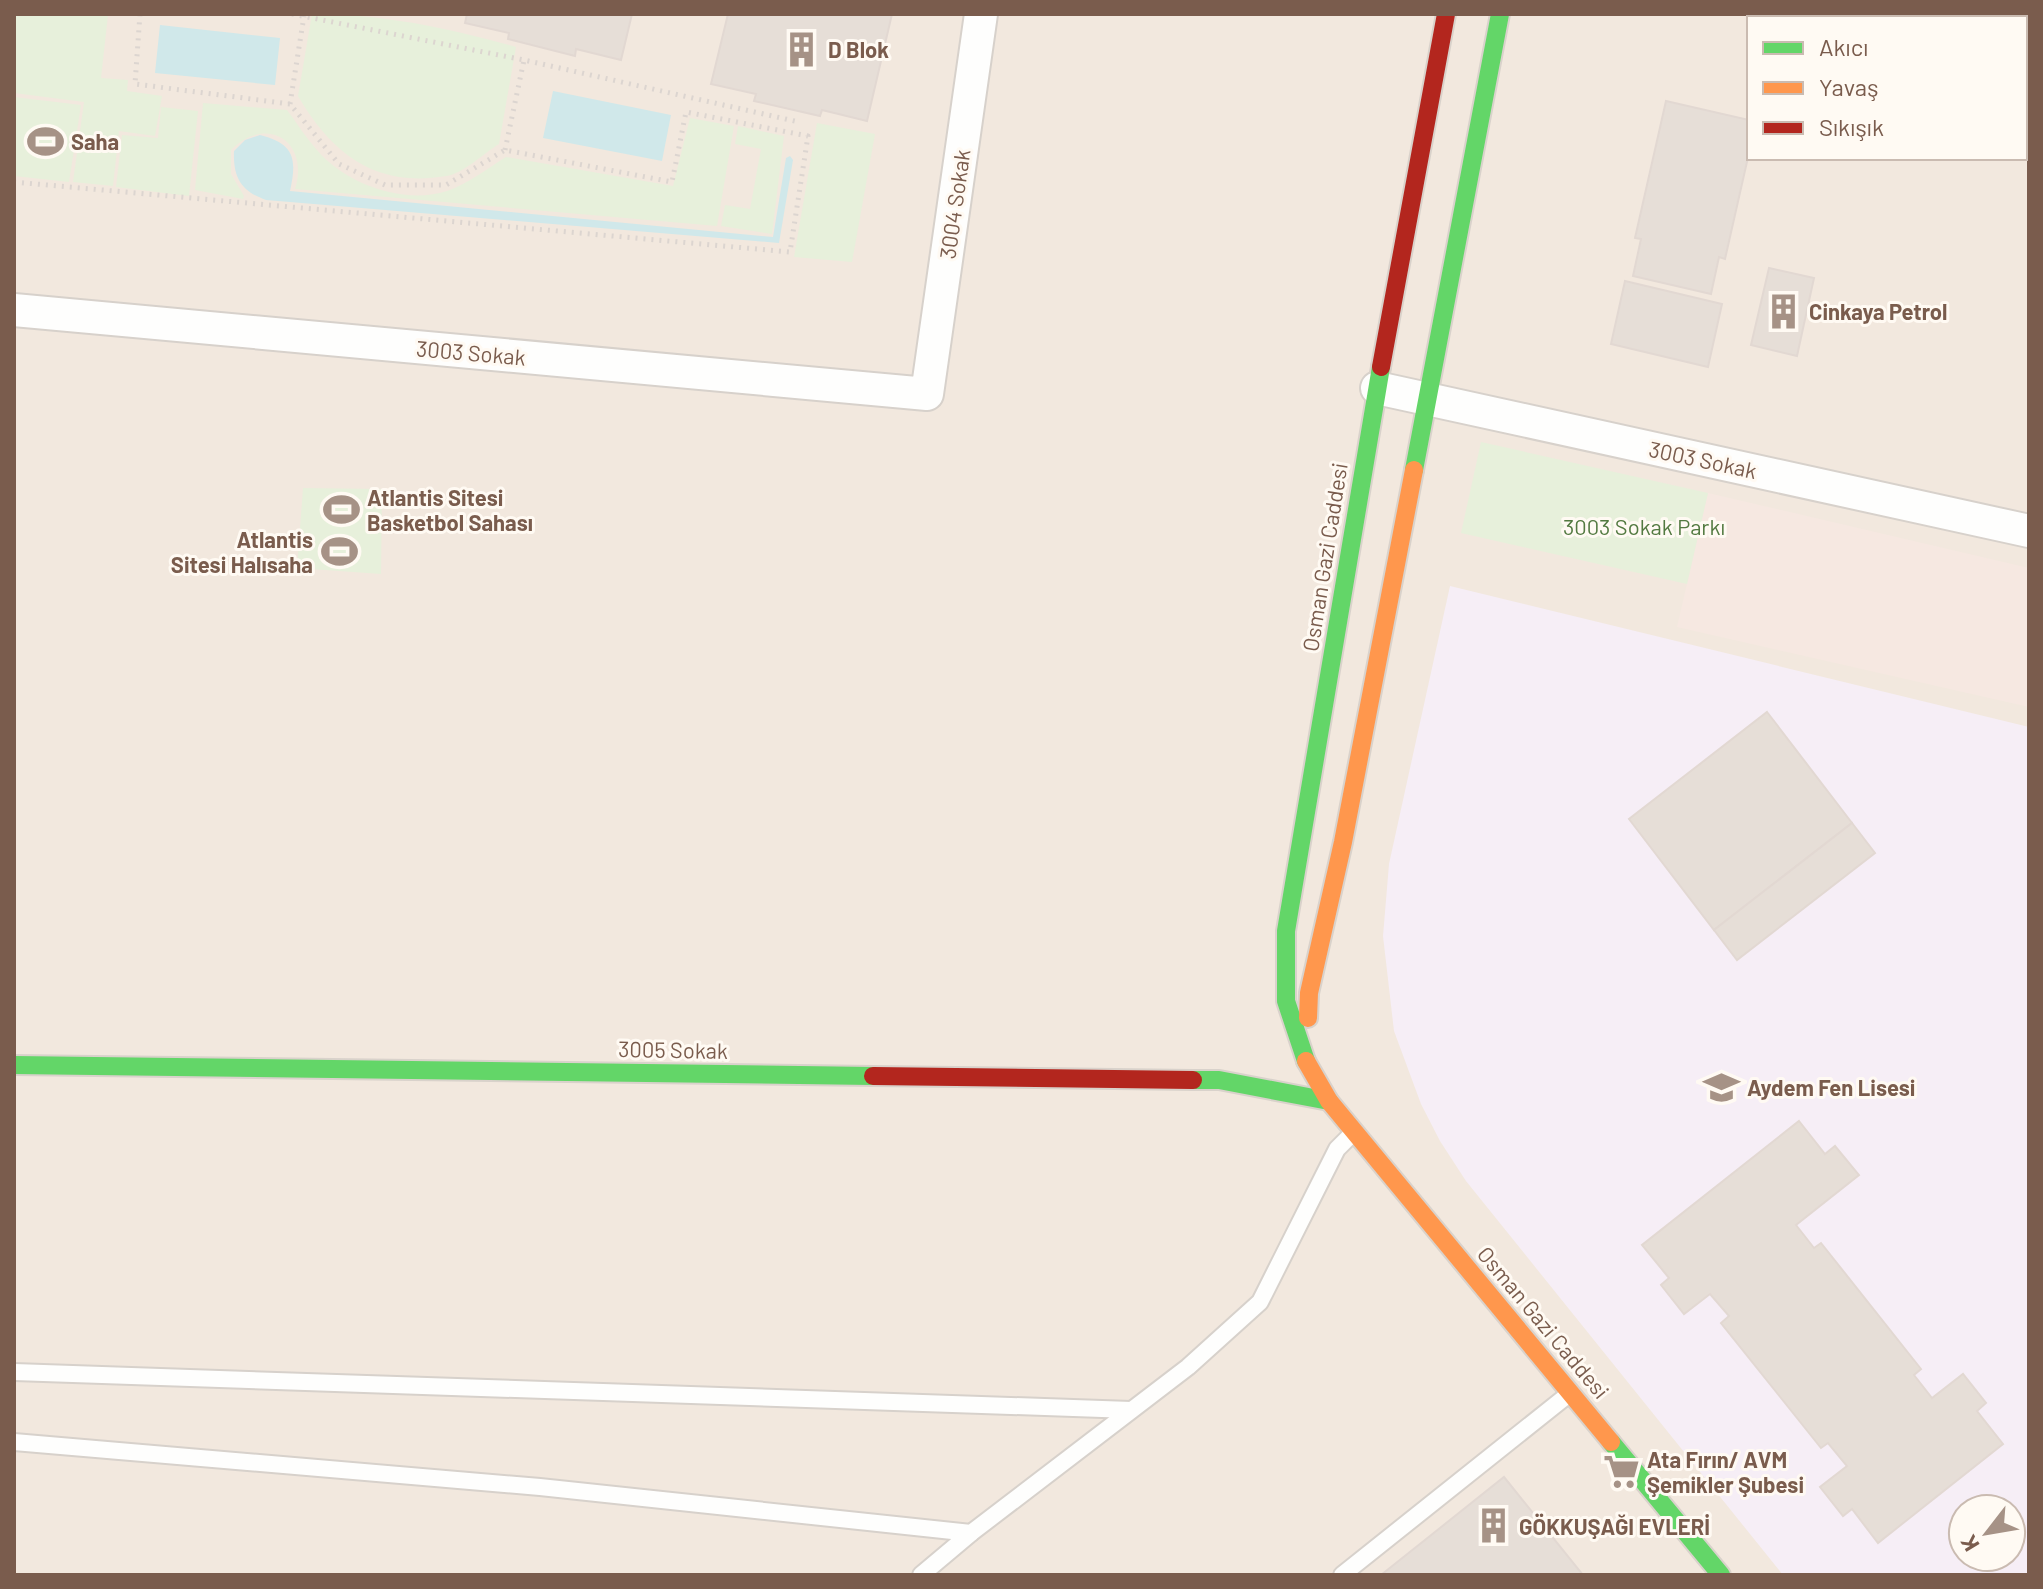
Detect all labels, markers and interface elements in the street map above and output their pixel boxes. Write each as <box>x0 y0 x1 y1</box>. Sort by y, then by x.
legend <box>1747 16 2027 160</box>
building icon: D Blok <box>783 30 821 68</box>
text: Akıcı <box>1819 32 1868 61</box>
place label: D Blok <box>828 36 889 62</box>
text: Yavaş <box>1819 72 1879 101</box>
text: Sıkışık <box>1819 112 1884 141</box>
sports icon: Saha <box>26 122 64 160</box>
place label: Saha <box>71 128 119 154</box>
street label: 3004 Sokak <box>933 147 975 261</box>
building icon: Cinkaya Petrol <box>1764 292 1802 330</box>
place label: Cinkaya Petrol <box>1809 298 1947 324</box>
street label: 3003 Sokak <box>415 334 527 370</box>
street label: 3003 Sokak <box>1647 435 1759 483</box>
street label: Osman Gazi Caddesi <box>1296 461 1352 653</box>
place label: Atlantis Sitesi Basketbol Sahası <box>367 484 533 535</box>
sports icon: Atlantis Sitesi Basketbol Sahası <box>322 491 360 529</box>
park label: 3003 Sokak Parkı <box>1563 513 1725 539</box>
place label: Atlantis Sitesi Halısaha <box>171 526 313 577</box>
sports icon: Atlantis Sitesi Halısaha <box>320 533 358 571</box>
street label: 3005 Sokak <box>618 1035 728 1063</box>
school or university icon: Aydem Fen Lisesi <box>1702 1068 1740 1106</box>
place label: Aydem Fen Lisesi <box>1747 1074 1915 1100</box>
street label: Osman Gazi Caddesi <box>1473 1241 1615 1403</box>
place label: Ata Fırın/ AVM Şemikler Şubesi <box>1647 1446 1804 1497</box>
supermarket icon: Ata Fırın/ AVM Şemikler Şubesi <box>1602 1453 1640 1491</box>
north arrow <box>1947 1493 2027 1573</box>
building icon: GÖKKUŞAĞI EVLERİ <box>1474 1507 1512 1545</box>
place label: GÖKKUŞAĞI EVLERİ <box>1519 1513 1710 1539</box>
text: K <box>1954 1531 1984 1556</box>

